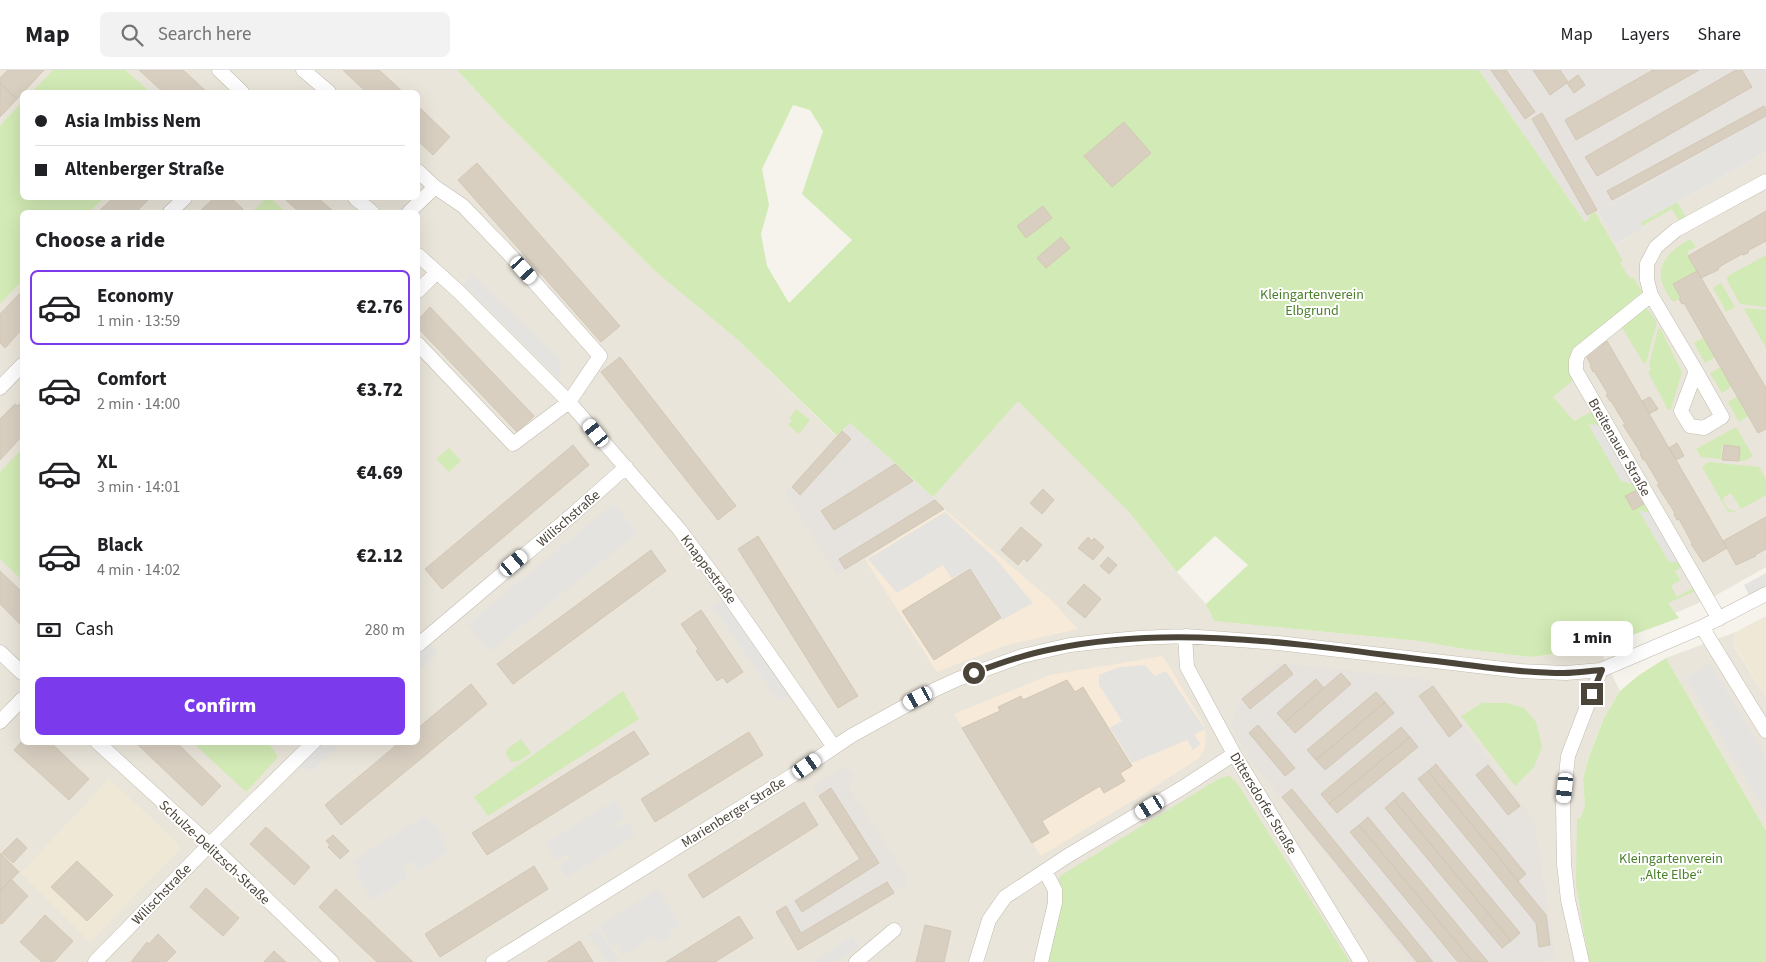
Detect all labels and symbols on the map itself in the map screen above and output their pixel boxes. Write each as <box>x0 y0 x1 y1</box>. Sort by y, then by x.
car <box>508 254 539 286</box>
park label: Kleingartenverein Elbgrund <box>1260 285 1364 321</box>
street label: Breitenauer Straße <box>1583 395 1655 500</box>
car <box>580 417 611 449</box>
street label: Wilischstraße <box>533 486 605 552</box>
street label: Knappestraße <box>675 531 741 608</box>
car <box>497 548 530 578</box>
callout: 1 min <box>1551 622 1633 656</box>
route start <box>963 662 985 684</box>
route end <box>1581 683 1603 705</box>
car <box>901 684 934 712</box>
street label: Dittersdorfer Straße <box>1225 749 1302 858</box>
car <box>790 751 823 781</box>
car <box>1555 772 1574 804</box>
street label: Marienberger Straße <box>678 773 790 853</box>
car <box>1133 793 1166 821</box>
street label: Schulze-Delitzsch-Straße <box>154 796 274 910</box>
park label: Kleingartenverein „Alte Elbe“ <box>1619 849 1723 885</box>
street label: Wilischstraße <box>127 860 196 930</box>

